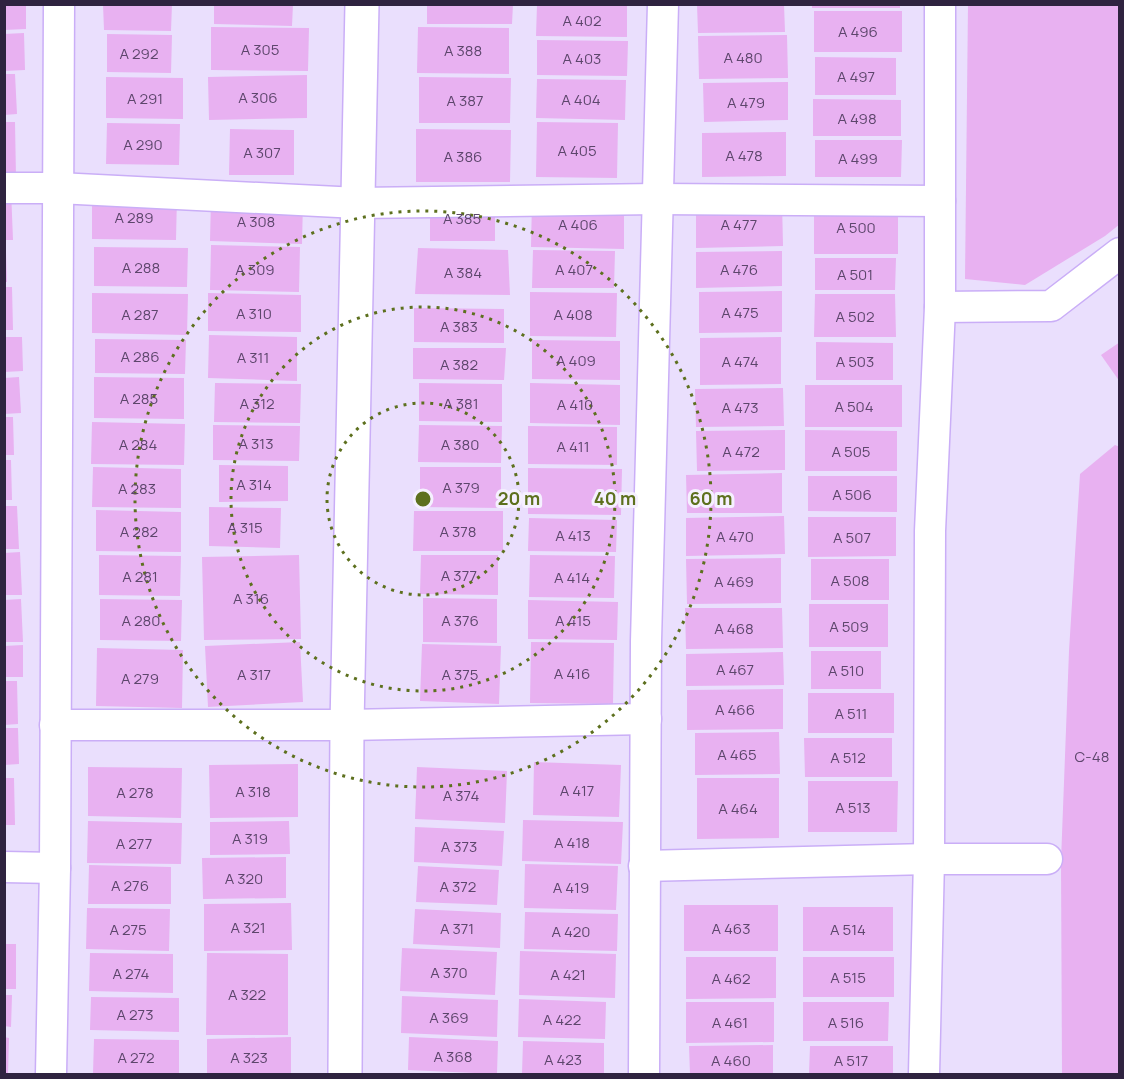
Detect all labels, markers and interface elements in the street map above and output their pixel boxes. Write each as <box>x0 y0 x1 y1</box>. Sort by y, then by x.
house number: A 402 <box>562 10 602 31</box>
house number: A 496 <box>838 21 878 42</box>
house number: A 305 <box>241 39 279 60</box>
house number: A 388 <box>444 40 482 61</box>
house number: A 292 <box>120 43 158 64</box>
house number: A 480 <box>723 47 763 68</box>
house number: A 403 <box>563 48 601 69</box>
house number: A 497 <box>837 66 875 87</box>
house number: A 306 <box>238 87 278 108</box>
house number: A 291 <box>127 88 163 109</box>
house number: A 404 <box>561 89 601 110</box>
house number: A 387 <box>446 90 484 111</box>
house number: A 479 <box>727 92 765 113</box>
house number: A 498 <box>837 108 877 129</box>
house number: A 290 <box>123 134 163 155</box>
house number: A 405 <box>557 140 597 161</box>
house number: A 307 <box>243 142 281 163</box>
house number: A 478 <box>725 145 763 166</box>
house number: A 386 <box>444 146 482 167</box>
house number: A 499 <box>838 148 878 169</box>
house number: A 289 <box>114 207 154 228</box>
house number: A 385 <box>443 208 481 229</box>
house number: A 308 <box>237 211 275 232</box>
house number: A 406 <box>558 214 598 235</box>
house number: A 477 <box>721 214 757 235</box>
house number: A 500 <box>836 217 876 238</box>
house number: A 288 <box>122 257 160 278</box>
house number: A 309 <box>235 259 275 280</box>
house number: A 407 <box>555 259 593 280</box>
house number: A 476 <box>720 259 758 280</box>
house number: A 384 <box>444 262 482 283</box>
house number: A 501 <box>837 264 873 285</box>
house number: A 475 <box>721 302 759 323</box>
house number: A 310 <box>236 303 272 324</box>
house number: A 287 <box>121 304 159 325</box>
house number: A 408 <box>553 304 593 325</box>
house number: A 502 <box>836 306 874 327</box>
house number: A 383 <box>440 316 478 337</box>
house number: A 286 <box>120 346 160 367</box>
house number: A 311 <box>237 347 269 368</box>
house number: A 409 <box>556 350 596 371</box>
house number: A 474 <box>721 351 759 372</box>
house number: A 503 <box>836 351 874 372</box>
house number: A 382 <box>440 354 478 375</box>
house number: A 285 <box>120 388 158 409</box>
house number: A 312 <box>239 393 275 414</box>
house number: A 381 <box>443 393 479 414</box>
house number: A 410 <box>557 394 593 415</box>
house number: A 504 <box>834 396 874 417</box>
house number: A 473 <box>721 397 759 418</box>
house number: A 313 <box>239 433 273 454</box>
house number: A 284 <box>119 434 157 455</box>
house number: A 380 <box>441 434 479 455</box>
house number: A 411 <box>556 436 590 457</box>
house number: A 472 <box>722 441 760 462</box>
house number: A 505 <box>832 441 870 462</box>
house number: A 314 <box>236 474 272 495</box>
house number: A 379 <box>442 477 480 498</box>
house number: A 283 <box>118 478 156 499</box>
house number: A 506 <box>832 484 872 505</box>
text: 20 m <box>498 486 540 510</box>
text: 40 m <box>594 486 636 510</box>
text: 60 m <box>690 486 732 510</box>
centre of rings <box>413 489 433 509</box>
house number: A 315 <box>227 517 263 538</box>
house number: A 282 <box>120 521 158 542</box>
house number: A 378 <box>439 521 477 542</box>
house number: A 413 <box>555 525 591 546</box>
house number: A 470 <box>716 526 754 547</box>
house number: A 507 <box>833 527 871 548</box>
house number: A 377 <box>441 565 477 586</box>
house number: A 281 <box>122 566 158 587</box>
house number: A 414 <box>554 567 590 588</box>
house number: A 508 <box>830 570 870 591</box>
house number: A 469 <box>714 571 754 592</box>
house number: A 316 <box>233 588 269 609</box>
house number: A 280 <box>122 610 160 631</box>
house number: A 376 <box>441 610 479 631</box>
house number: A 415 <box>555 610 591 631</box>
house number: A 509 <box>829 616 869 637</box>
house number: A 468 <box>714 618 754 639</box>
house number: A 467 <box>716 659 754 680</box>
house number: A 510 <box>828 660 864 681</box>
house number: A 416 <box>554 663 590 684</box>
house number: A 317 <box>237 664 271 685</box>
house number: A 375 <box>442 664 479 685</box>
house number: A 279 <box>121 668 159 689</box>
house number: A 466 <box>715 699 755 720</box>
house number: A 511 <box>835 703 867 724</box>
house number: A 465 <box>717 744 757 765</box>
house number: C-48 <box>1075 746 1109 767</box>
house number: A 512 <box>830 747 866 768</box>
house number: A 417 <box>560 780 594 801</box>
house number: A 318 <box>235 781 271 802</box>
house number: A 278 <box>116 782 154 803</box>
house number: A 374 <box>443 785 479 806</box>
house number: A 513 <box>835 797 871 818</box>
house number: A 464 <box>718 798 758 819</box>
house number: A 319 <box>232 828 268 849</box>
house number: A 418 <box>554 832 590 853</box>
house number: A 277 <box>116 833 152 854</box>
house number: A 373 <box>441 836 477 857</box>
house number: A 320 <box>225 868 263 889</box>
house number: A 276 <box>111 875 149 896</box>
house number: A 372 <box>440 876 476 897</box>
house number: A 419 <box>553 877 589 898</box>
house number: A 321 <box>230 917 266 938</box>
house number: A 371 <box>440 918 474 939</box>
house number: A 463 <box>712 918 750 939</box>
house number: A 275 <box>109 919 147 940</box>
house number: A 514 <box>830 919 866 940</box>
house number: A 420 <box>551 921 591 942</box>
house number: A 370 <box>430 962 468 983</box>
house number: A 274 <box>113 963 150 984</box>
house number: A 421 <box>550 964 586 985</box>
house number: A 515 <box>830 967 866 988</box>
house number: A 462 <box>711 968 751 989</box>
house number: A 322 <box>228 984 266 1005</box>
house number: A 273 <box>117 1004 153 1025</box>
house number: A 369 <box>429 1007 469 1028</box>
house number: A 422 <box>543 1009 581 1030</box>
house number: A 461 <box>712 1012 748 1033</box>
house number: A 516 <box>828 1012 864 1033</box>
house number: A 368 <box>434 1046 472 1067</box>
house number: A 272 <box>117 1047 155 1068</box>
house number: A 323 <box>230 1047 268 1068</box>
house number: A 423 <box>544 1049 582 1070</box>
house number: A 460 <box>711 1050 751 1071</box>
house number: A 517 <box>834 1050 868 1071</box>

